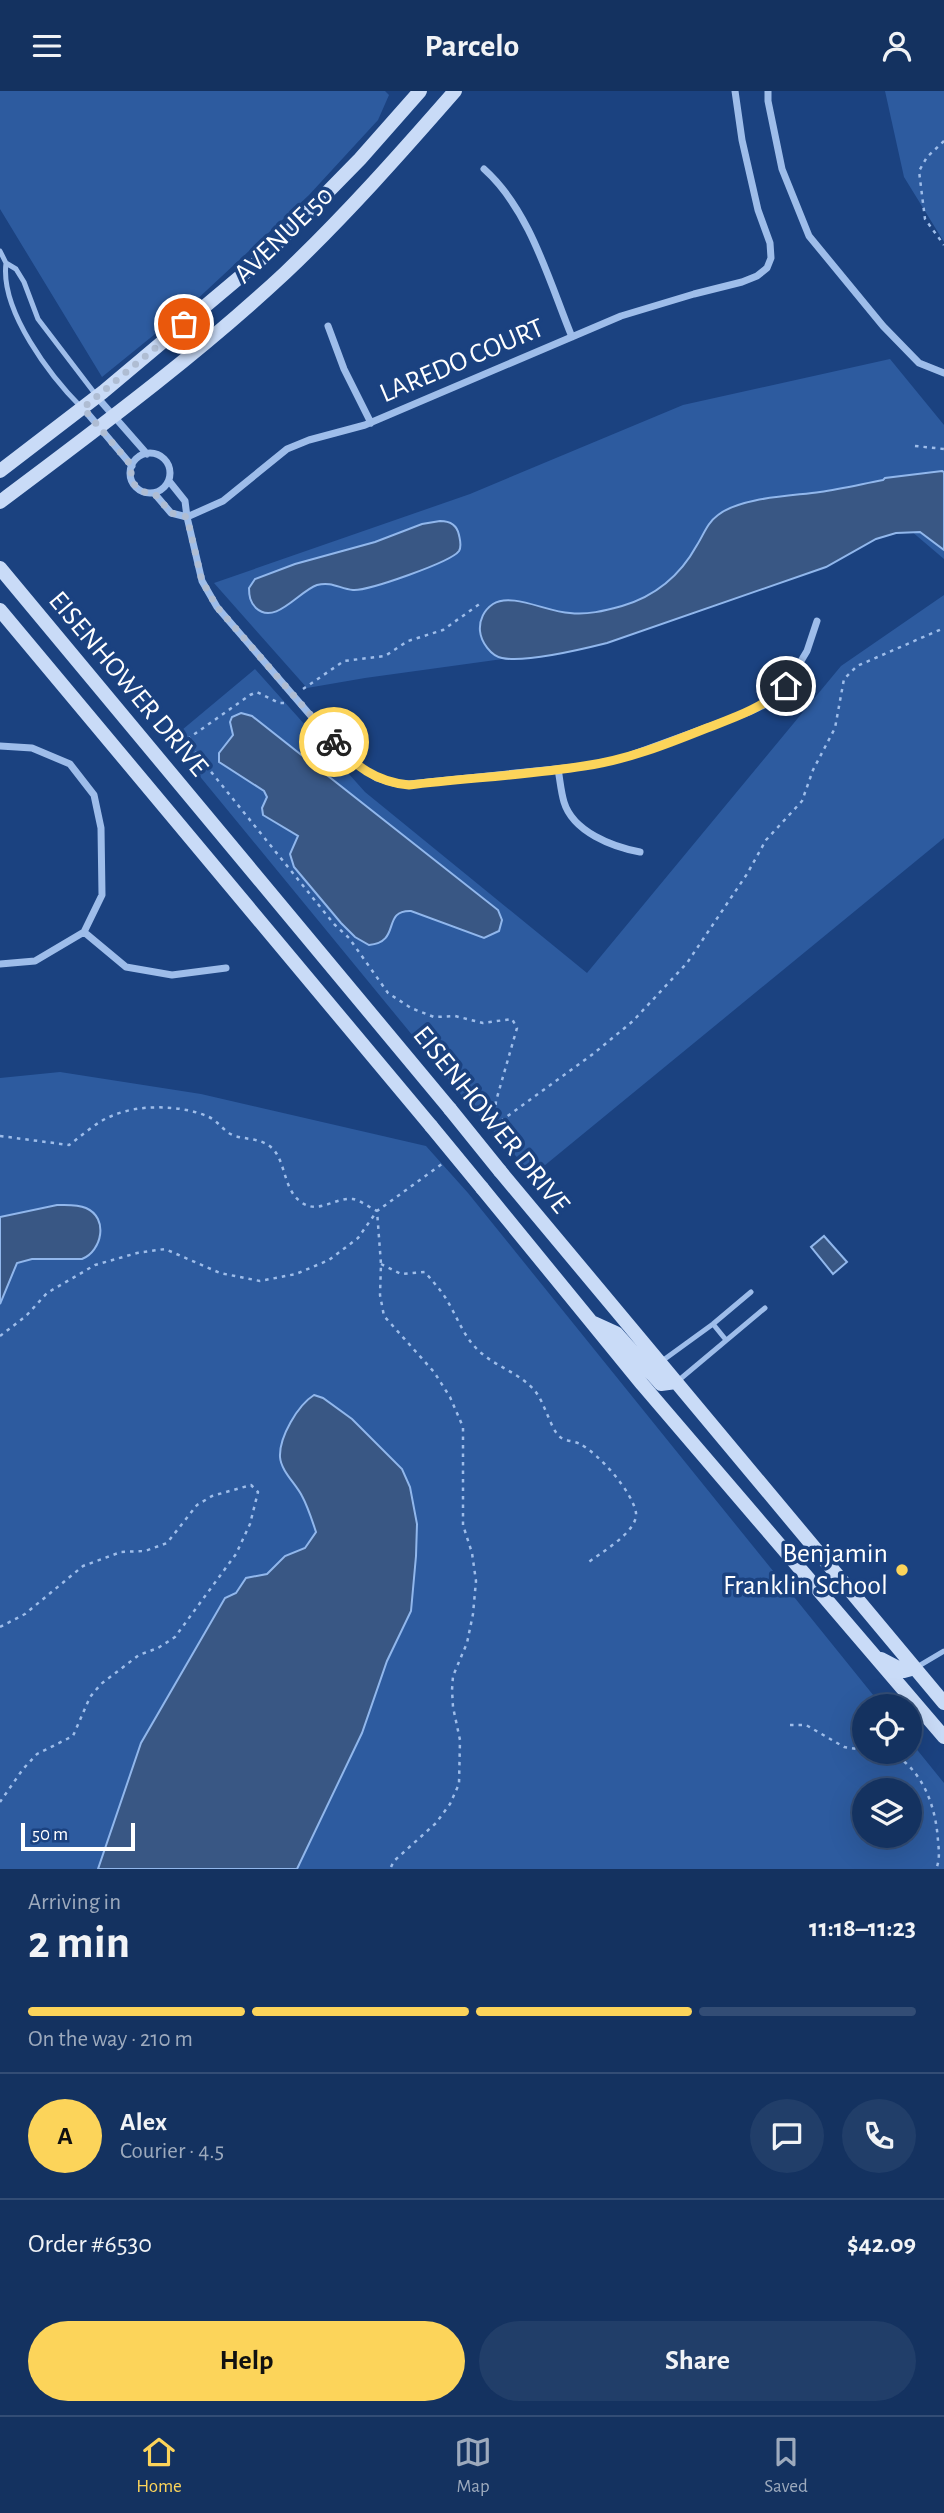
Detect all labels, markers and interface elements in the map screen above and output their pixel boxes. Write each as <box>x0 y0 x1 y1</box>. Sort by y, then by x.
icon: menu <box>28 27 66 65</box>
icon: person <box>878 27 916 65</box>
text: Parcelo <box>425 30 519 62</box>
street label: AVENUE 50 <box>229 181 339 289</box>
pin <box>154 294 214 354</box>
icon: bag <box>165 305 203 343</box>
street label: LAREDO COURT <box>376 314 548 408</box>
street label: EISENHOWER DRIVE <box>43 586 213 782</box>
pin <box>756 656 816 716</box>
icon: home <box>767 667 805 705</box>
courier <box>299 707 369 777</box>
icon: bike <box>315 723 353 761</box>
street label: EISENHOWER DRIVE <box>407 1021 575 1219</box>
place label: Benjamin Franklin School <box>723 1540 888 1600</box>
marker: Benjamin Franklin School <box>894 1562 910 1578</box>
map controls <box>852 1694 922 1848</box>
button: locate <box>852 1694 922 1764</box>
button: layers <box>852 1778 922 1848</box>
scale bar <box>21 1820 135 1852</box>
text: 50 m <box>32 1825 68 1844</box>
text: Arriving in <box>28 1891 121 1914</box>
text: 11:18–11:23 <box>809 1915 916 1941</box>
text: 2 min <box>28 1920 130 1966</box>
text: On the way · 210 m <box>28 2028 193 2051</box>
button: chat <box>750 2099 824 2173</box>
button: phone <box>842 2099 916 2173</box>
text: Alex <box>120 2109 167 2135</box>
text: A <box>57 2123 73 2149</box>
text: Courier · 4.5 <box>120 2140 224 2163</box>
text: Order #6530 <box>28 2231 152 2257</box>
text: $42.09 <box>847 2231 916 2257</box>
button: Help <box>28 2321 465 2401</box>
button: Share <box>479 2321 916 2401</box>
tab: Home <box>136 2433 182 2498</box>
tab: Map <box>454 2433 492 2498</box>
tab: Saved <box>764 2433 808 2498</box>

